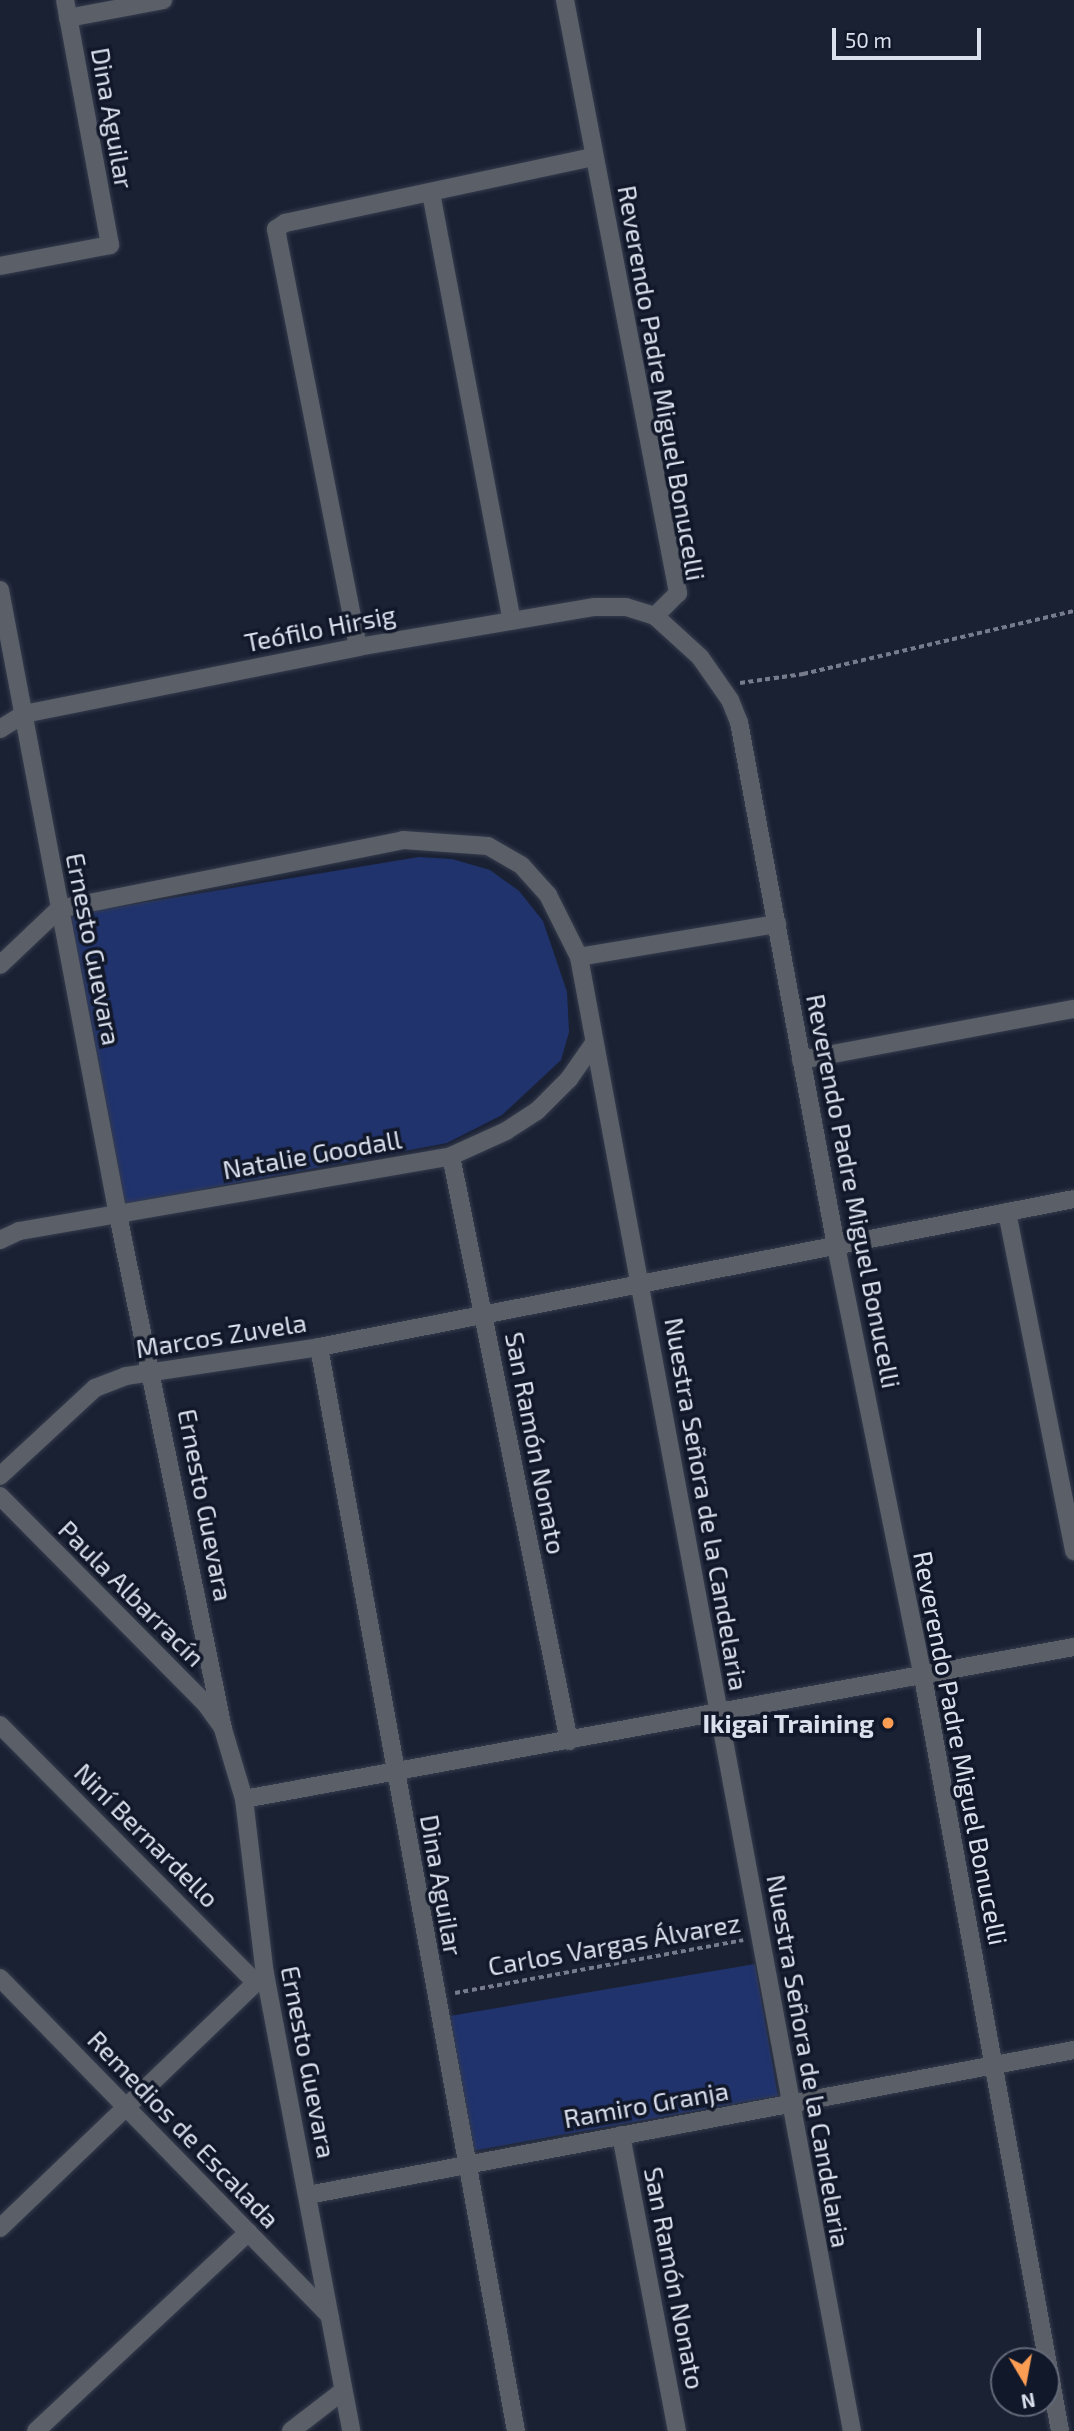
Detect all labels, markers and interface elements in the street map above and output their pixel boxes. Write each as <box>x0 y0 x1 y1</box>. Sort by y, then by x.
scale bar <box>836 14 985 58</box>
text: 50 m <box>845 27 892 52</box>
street label: Dina Aguilar <box>85 45 141 191</box>
street label: Reverendo Padre Miguel Bonucelli <box>612 183 712 583</box>
street label: Teófilo Hirsig <box>242 598 398 658</box>
street label: Ernesto Guevara <box>60 850 128 1048</box>
street label: Reverendo Padre Miguel Bonucelli <box>800 991 908 1391</box>
street label: Natalie Goodall <box>220 1123 404 1185</box>
street label: Marcos Zuvela <box>133 1306 309 1364</box>
street label: Nuestra Señora de la Candelaria <box>659 1315 755 1693</box>
street label: San Ramón Nonato <box>499 1329 573 1557</box>
street label: Ernesto Guevara <box>172 1406 240 1604</box>
street label: Paula Albarracín <box>52 1513 212 1673</box>
street label: Reverendo Padre Miguel Bonucelli <box>907 1548 1015 1948</box>
place label: Ikigai Training <box>702 1707 874 1739</box>
marker: Ikigai Training <box>880 1715 896 1731</box>
street label: Niní Bernardello <box>68 1756 226 1914</box>
street label: Dina Aguilar <box>414 1812 470 1958</box>
street label: Nuestra Señora de la Candelaria <box>761 1872 857 2250</box>
street label: Carlos Vargas Álvarez <box>485 1906 743 1982</box>
street label: Ernesto Guevara <box>275 1963 343 2161</box>
street label: Remedios de Escalada <box>82 2024 286 2234</box>
street label: Ramiro Granja <box>561 2074 731 2134</box>
street label: San Ramón Nonato <box>638 2164 712 2392</box>
north arrow <box>990 2347 1060 2417</box>
text: N <box>1020 2389 1037 2414</box>

